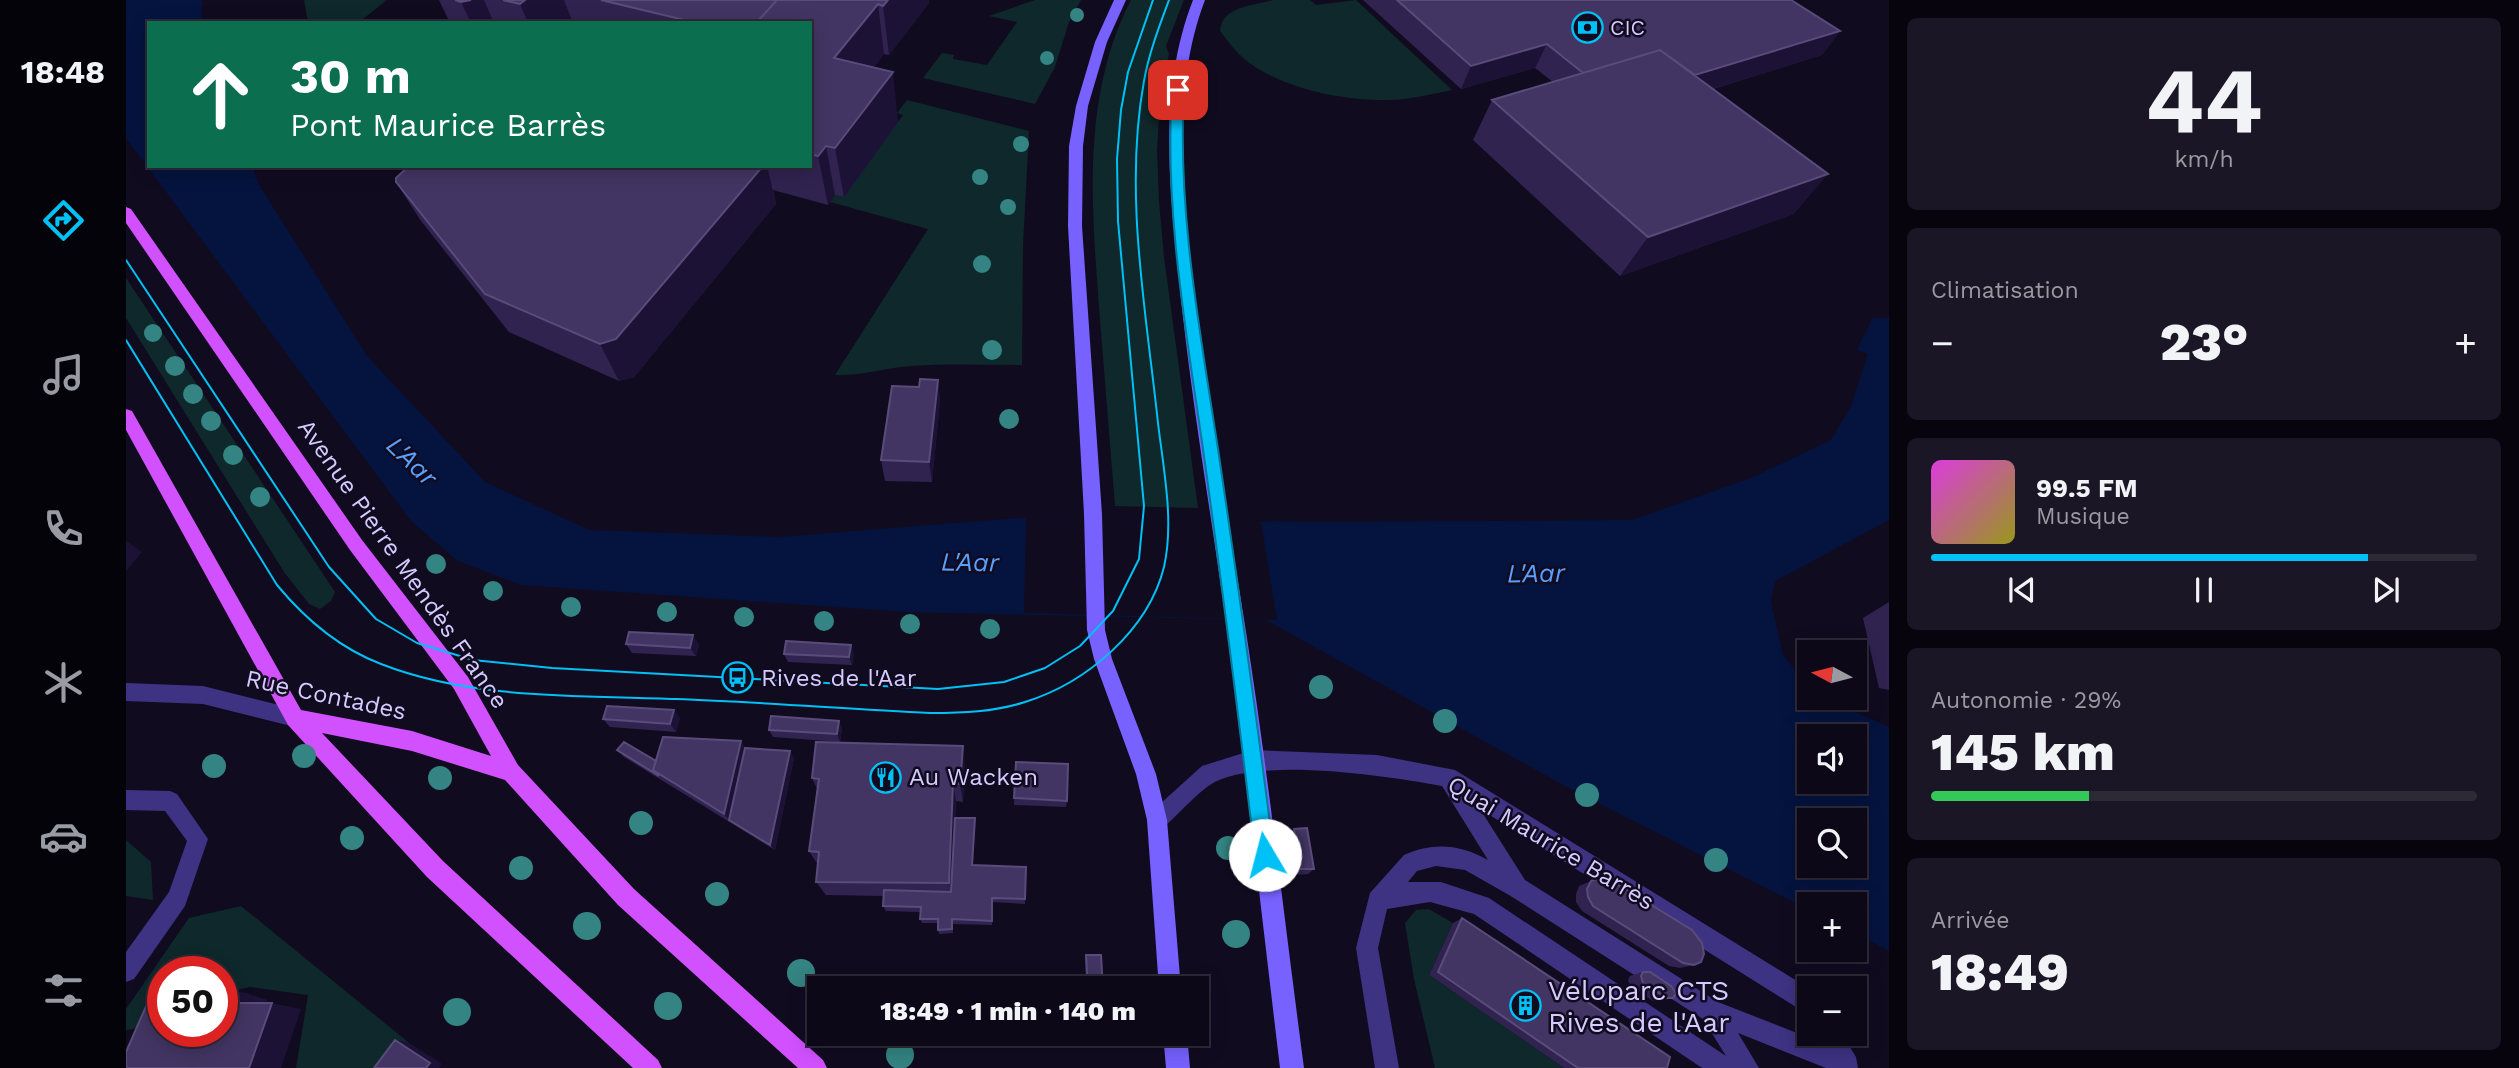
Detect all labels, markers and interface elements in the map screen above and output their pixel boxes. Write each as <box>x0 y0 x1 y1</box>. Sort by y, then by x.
bank icon: CIC <box>1570 10 1604 44</box>
place label: CIC <box>1610 15 1645 40</box>
text: 30 m <box>290 47 411 105</box>
text: 44 <box>2145 47 2263 154</box>
icon: ahead <box>175 49 266 140</box>
text: 18:48 <box>21 53 105 91</box>
pin <box>1148 60 1208 120</box>
icon: arrive <box>1159 71 1197 109</box>
text: Pont Maurice Barrès <box>290 106 606 144</box>
text: km/h <box>2174 146 2234 173</box>
icon: directions <box>39 196 88 245</box>
text: Climatisation <box>1931 277 2079 304</box>
text: 23° <box>2160 312 2248 373</box>
text: − <box>1931 321 1954 365</box>
text: + <box>2454 321 2477 365</box>
icon: music <box>39 350 88 399</box>
street label: Avenue Pierre Mendès France <box>292 414 514 714</box>
water label: L'Aar <box>381 430 444 493</box>
text: 99.5 FM <box>2036 473 2138 503</box>
text: Musique <box>2036 503 2130 530</box>
icon: phone <box>39 504 88 553</box>
water label: L'Aar <box>941 546 1000 578</box>
water label: L'Aar <box>1507 557 1566 589</box>
icon: previous <box>2003 571 2041 609</box>
icon: pause <box>2185 571 2223 609</box>
icon: next <box>2367 571 2405 609</box>
north arrow <box>1797 640 1867 710</box>
map controls <box>1797 640 1867 1046</box>
icon: climate <box>39 658 88 707</box>
bus stop icon: Rives de l'Aar <box>721 661 755 695</box>
street label: Rue Contades <box>243 664 409 726</box>
place label: Rives de l'Aar <box>761 664 917 692</box>
text: Autonomie · 29% <box>1931 687 2121 714</box>
text: 145 km <box>1931 722 2115 783</box>
button: sound <box>1797 724 1867 794</box>
restaurant icon: Au Wacken <box>869 760 903 794</box>
place label: Au Wacken <box>909 763 1038 791</box>
street label: Quai Maurice Barrès <box>1443 770 1659 916</box>
button: search <box>1797 808 1867 878</box>
icon: car <box>39 812 88 861</box>
position arrow <box>1228 818 1302 892</box>
button: + <box>1797 892 1867 962</box>
text: Arrivée <box>1931 907 2010 934</box>
text: 18:49 <box>1931 942 2069 1003</box>
speed limit sign: 50 <box>147 956 238 1047</box>
icon: filters <box>39 966 88 1015</box>
place label: Véloparc CTS Rives de l'Aar <box>1548 974 1730 1039</box>
button: − <box>1797 976 1867 1046</box>
building icon: Véloparc CTS Rives de l'Aar <box>1508 989 1542 1023</box>
text: 18:49 · 1 min · 140 m <box>880 996 1136 1026</box>

